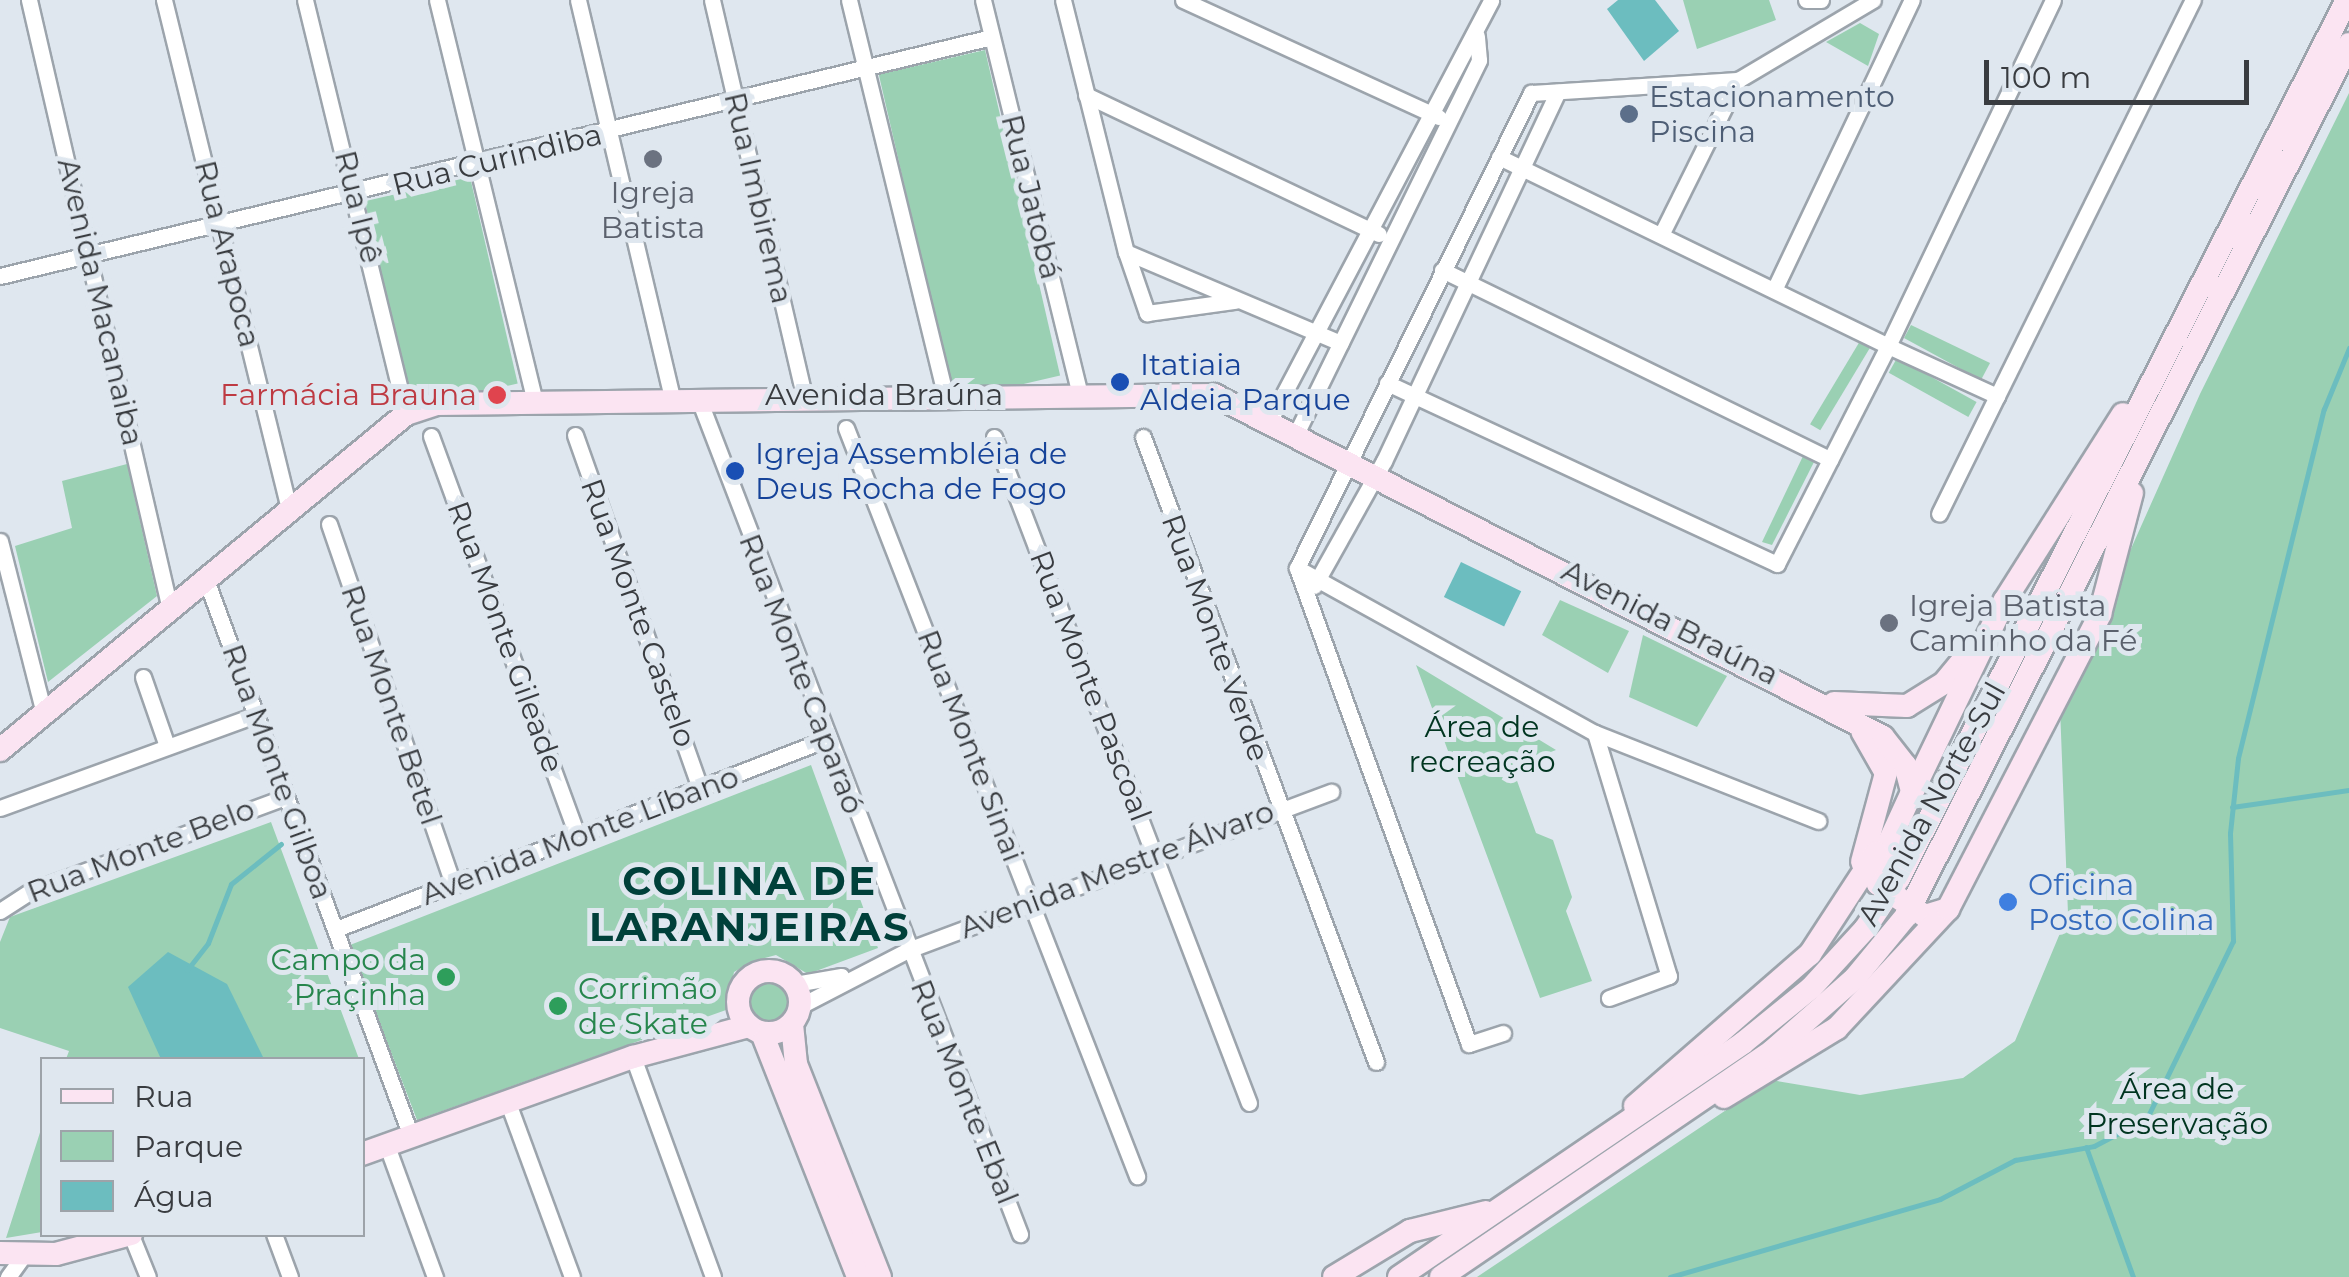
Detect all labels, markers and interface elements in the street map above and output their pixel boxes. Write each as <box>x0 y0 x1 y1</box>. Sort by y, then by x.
scale bar <box>1989 40 2254 102</box>
text: 100 m <box>2001 59 2091 96</box>
place label: Estacionamento Piscina <box>1649 79 1895 150</box>
street label: Rua Imbirema <box>716 89 800 307</box>
marker: Estacionamento Piscina <box>1618 103 1640 125</box>
street label: Rua Jatobá <box>993 111 1069 283</box>
street label: Rua Curindiba <box>388 117 606 203</box>
street label: Rua Ipê <box>327 147 389 267</box>
marker: Igreja Batista <box>642 148 664 170</box>
street label: Avenida Macanaiba <box>49 155 151 449</box>
street label: Rua Arapoca <box>186 157 268 351</box>
place label: Igreja Batista <box>601 175 705 246</box>
place label: Itatiaia Aldeia Parque <box>1140 347 1351 418</box>
marker: Itatiaia Aldeia Parque <box>1109 371 1131 393</box>
place label: Farmácia Brauna <box>220 377 477 413</box>
street label: Avenida Braúna <box>765 377 1003 413</box>
marker: Farmácia Brauna <box>486 384 508 406</box>
place label: Igreja Assembléia de Deus Rocha de Fogo <box>755 436 1067 506</box>
marker: Igreja Assembléia de Deus Rocha de Fogo <box>724 460 746 482</box>
street label: Rua Monte Castelo <box>573 474 703 752</box>
street label: Rua Monte Gileade <box>439 497 571 777</box>
street label: Rua Monte Verde <box>1154 510 1276 766</box>
street label: Rua Monte Caparaó <box>731 529 871 819</box>
street label: Rua Monte Pascoal <box>1022 545 1158 827</box>
street label: Avenida Braúna <box>1556 553 1784 693</box>
street label: Rua Monte Betel <box>333 580 449 830</box>
place label: Igreja Batista Caminho da Fé <box>1909 588 2137 658</box>
marker: Igreja Batista Caminho da Fé <box>1878 612 1900 634</box>
street label: Rua Monte Sinai <box>909 625 1031 867</box>
street label: Rua Monte Gilboa <box>214 640 340 904</box>
street label: Avenida Norte-Sul <box>1850 676 2014 932</box>
park label: Área de recreação <box>1408 709 1556 780</box>
street label: Avenida Monte Líbano <box>416 759 744 913</box>
street label: Rua Monte Belo <box>22 791 260 911</box>
street label: Avenida Mestre Álvaro <box>955 793 1279 947</box>
district label: COLINA DE LARANJEIRAS <box>589 857 911 951</box>
place label: Oficina Posto Colina <box>2028 867 2214 938</box>
marker: Oficina Posto Colina <box>1997 891 2019 913</box>
place label: Campo da Praçinha <box>270 942 426 1012</box>
marker: Campo da Praçinha <box>435 966 457 988</box>
place label: Corrimão de Skate <box>578 971 717 1042</box>
street label: Rua Monte Ebal <box>903 975 1025 1209</box>
marker: Corrimão de Skate <box>547 995 569 1017</box>
legend <box>40 1057 365 1237</box>
park label: Área de Preservação <box>2086 1071 2268 1142</box>
text: Rua <box>134 1078 194 1115</box>
text: Parque <box>134 1128 243 1165</box>
text: Água <box>134 1178 214 1215</box>

